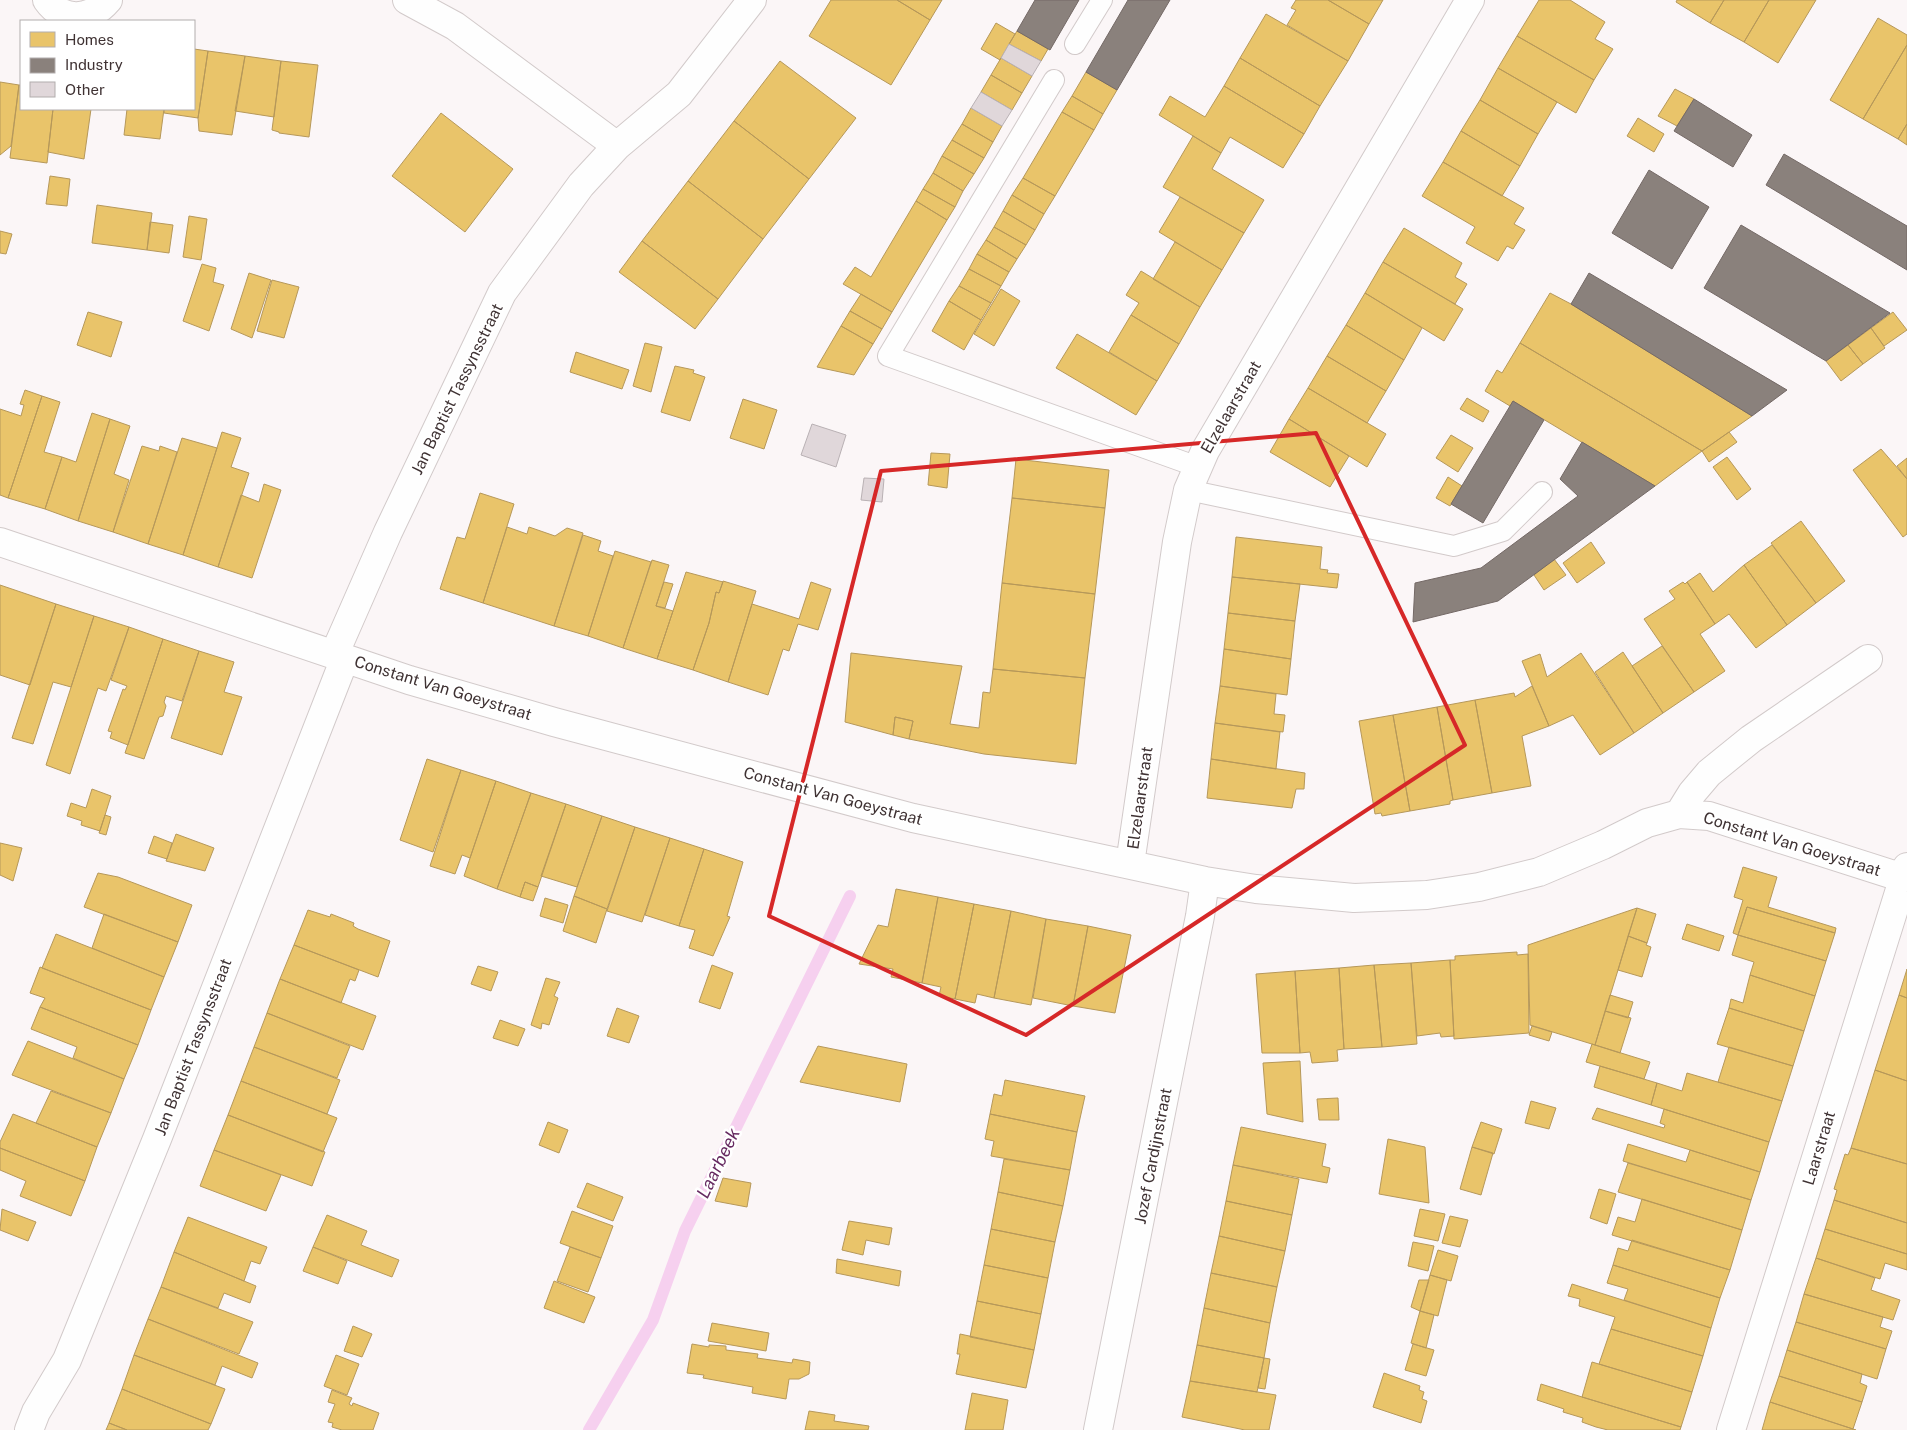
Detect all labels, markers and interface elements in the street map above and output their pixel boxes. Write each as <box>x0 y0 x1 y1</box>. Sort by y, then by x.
legend <box>20 20 195 110</box>
text: Homes <box>65 31 114 48</box>
text: Industry <box>65 56 123 73</box>
text: Other <box>65 81 105 98</box>
street label: Jan Baptist Tassynsstraat <box>407 300 507 478</box>
street label: Elzelaarstraat <box>1197 357 1265 457</box>
street label: Constant Van Goeystraat <box>352 652 534 724</box>
street label: Elzelaarstraat <box>1123 745 1157 851</box>
street label: Constant Van Goeystraat <box>741 763 925 829</box>
street label: Constant Van Goeystraat <box>1701 808 1883 880</box>
street label: Jan Baptist Tassynsstraat <box>150 956 236 1138</box>
street label: Jozef Cardijnstraat <box>1130 1086 1176 1226</box>
street label: Laarstraat <box>1799 1109 1839 1187</box>
water label: Laarbeek <box>692 1124 744 1201</box>

